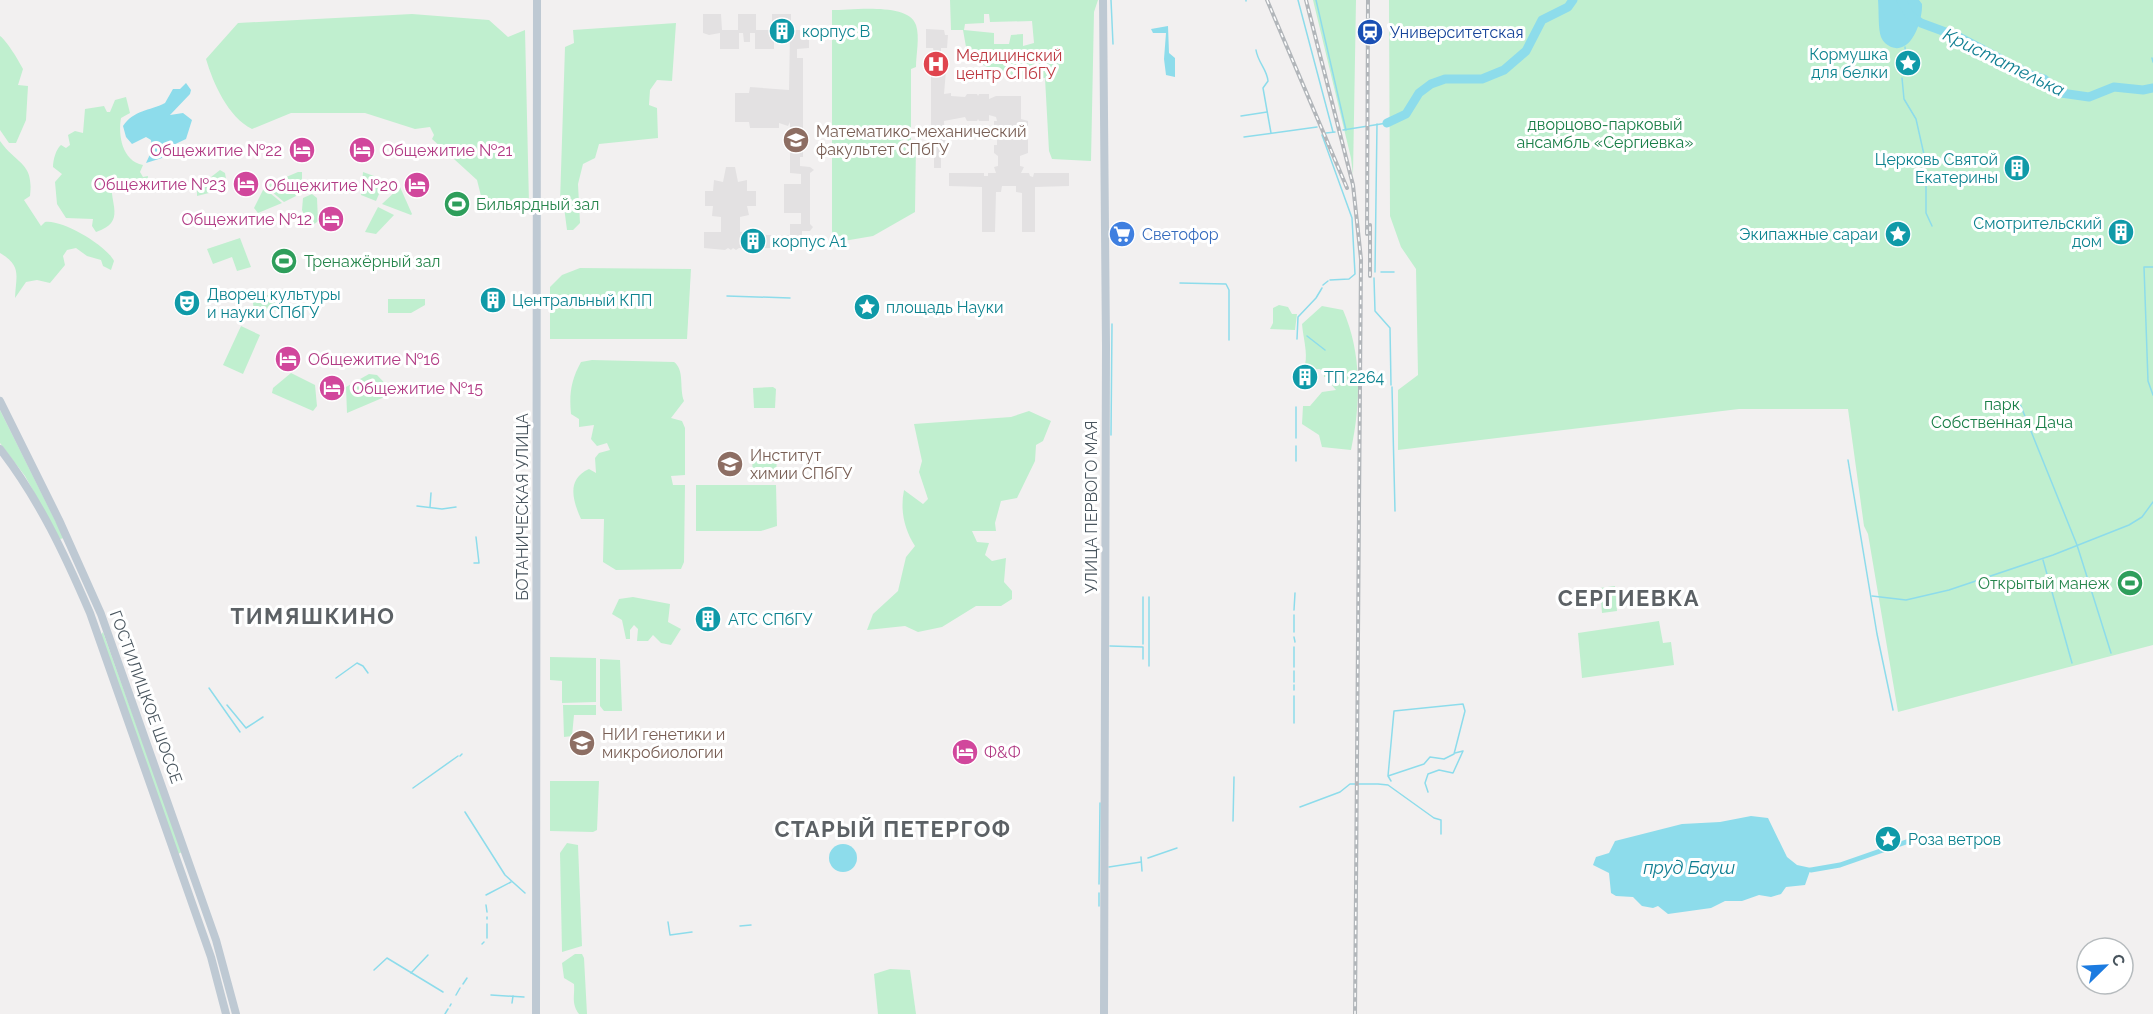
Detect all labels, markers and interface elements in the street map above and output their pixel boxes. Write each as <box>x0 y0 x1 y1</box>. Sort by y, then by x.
building icon: корпус В <box>767 16 797 46</box>
station icon: Университетская <box>1355 17 1385 47</box>
place label: корпус В <box>802 22 870 41</box>
place label: Университетская <box>1390 23 1524 42</box>
water label: Кристателька <box>1940 24 2068 101</box>
place label: Кормушка для белки <box>1809 45 1888 82</box>
place label: Медицинский центр СПбГУ <box>956 46 1062 83</box>
place icon: Кормушка для белки <box>1893 48 1923 78</box>
hospital icon: Медицинский центр СПбГУ <box>921 49 951 79</box>
park label: дворцово-парковый ансамбль «Сергиевка» <box>1516 115 1694 152</box>
place label: Математико-механический факультет СПбГУ <box>816 122 1027 159</box>
school or university icon: Математико-механический факультет СПбГУ <box>781 125 811 155</box>
hotel icon: Общежитие №22 <box>287 135 317 165</box>
hotel icon: Общежитие №21 <box>347 135 377 165</box>
place label: Общежитие №22 <box>150 141 282 160</box>
place label: Общежитие №21 <box>382 141 513 160</box>
place label: Церковь Святой Екатерины <box>1875 150 1998 187</box>
building icon: Церковь Святой Екатерины <box>2002 153 2032 183</box>
hotel icon: Общежитие №23 <box>231 169 261 199</box>
hotel icon: Общежитие №20 <box>402 170 432 200</box>
place label: Общежитие №23 <box>94 175 226 194</box>
place label: Общежитие №20 <box>265 176 398 195</box>
sports icon: Бильярдный зал <box>442 189 472 219</box>
place label: Бильярдный зал <box>476 195 599 214</box>
hotel icon: Общежитие №12 <box>316 204 346 234</box>
place label: Общежитие №12 <box>182 210 312 229</box>
place label: Смотрительский дом <box>1973 214 2102 251</box>
building icon: Смотрительский дом <box>2106 217 2136 247</box>
supermarket icon: Светофор <box>1107 219 1137 249</box>
place icon: Экипажные сараи <box>1883 219 1913 249</box>
place label: Светофор <box>1142 225 1219 244</box>
place label: Экипажные сараи <box>1739 225 1878 244</box>
building icon: корпус А1 <box>738 226 768 256</box>
place label: корпус А1 <box>772 232 847 251</box>
sports icon: Тренажёрный зал <box>269 246 299 276</box>
place label: Тренажёрный зал <box>304 252 440 271</box>
place label: Дворец культуры и науки СПбГУ <box>207 285 341 322</box>
building icon: Центральный КПП <box>478 285 508 315</box>
theatre icon: Дворец культуры и науки СПбГУ <box>172 288 202 318</box>
place label: Центральный КПП <box>512 291 652 310</box>
place icon: площадь Науки <box>852 292 882 322</box>
place label: площадь Науки <box>886 298 1003 317</box>
hotel icon: Общежитие №16 <box>273 344 303 374</box>
place label: Общежитие №16 <box>308 350 440 369</box>
building icon: ТП 2264 <box>1290 362 1320 392</box>
place label: ТП 2264 <box>1324 368 1385 387</box>
hotel icon: Общежитие №15 <box>317 373 347 403</box>
place label: Общежитие №15 <box>352 379 483 398</box>
park label: парк Собственная Дача <box>1931 395 2073 432</box>
street label: БОТАНИЧЕСКАЯ УЛИЦА <box>513 413 532 601</box>
street label: УЛИЦА ПЕРВОГО МАЯ <box>1082 421 1101 593</box>
place label: Институт химии СПбГУ <box>750 446 852 483</box>
school or university icon: Институт химии СПбГУ <box>715 449 745 479</box>
sports icon: Открытый манеж <box>2115 568 2145 598</box>
place label: Открытый манеж <box>1978 574 2110 593</box>
district label: СЕРГИЕВКА <box>1558 585 1700 611</box>
district label: ТИМЯШКИНО <box>231 603 395 629</box>
building icon: АТС СПбГУ <box>693 604 723 634</box>
street label: ГОСТИЛИЦКОЕ ШОССЕ <box>106 608 186 786</box>
place label: АТС СПбГУ <box>728 610 813 629</box>
place label: НИИ генетики и микробиологии <box>602 725 725 762</box>
school or university icon: НИИ генетики и микробиологии <box>567 728 597 758</box>
hotel icon: Ф&Ф <box>950 737 980 767</box>
place label: Ф&Ф <box>984 743 1021 762</box>
district label: СТАРЫЙ ПЕТЕРГОФ <box>774 816 1012 842</box>
place icon: Роза ветров <box>1873 824 1903 854</box>
place label: Роза ветров <box>1908 830 2001 849</box>
water label: пруд Бауш <box>1643 857 1735 878</box>
north arrow <box>2075 936 2135 996</box>
text: С <box>2107 951 2129 969</box>

